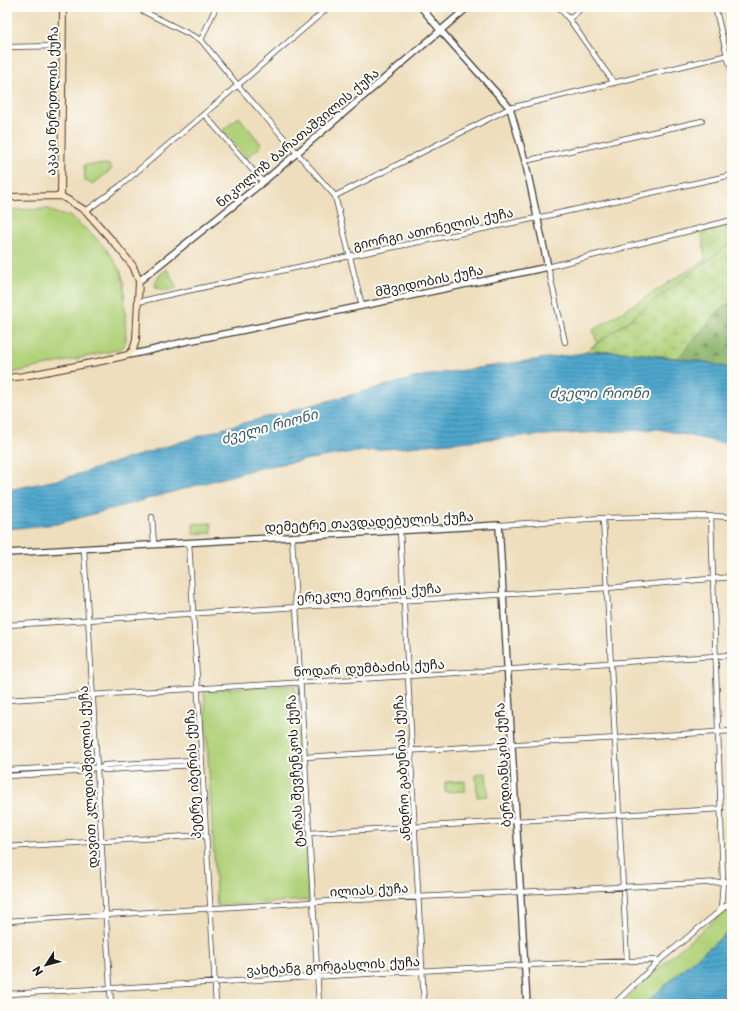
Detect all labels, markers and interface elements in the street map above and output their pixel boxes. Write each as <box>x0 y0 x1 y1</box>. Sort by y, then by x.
street label: აკაკი წერეთლის ქუჩა <box>40 26 62 176</box>
street label: ნიკოლოზ ბარათაშვილის ქუჩა <box>211 63 383 211</box>
street label: გიორგი ათონელის ქუჩა <box>351 202 515 254</box>
street label: მშვიდობის ქუჩა <box>373 259 485 301</box>
water label: ძველი რიონი <box>549 382 650 403</box>
water label: ძველი რიონი <box>218 403 321 449</box>
street label: დემეტრე თავდადებულის ქუჩა <box>264 506 474 536</box>
street label: ერეკლე მეორის ქუჩა <box>296 577 442 607</box>
street label: ნოდარ დუმბაძის ქუჩა <box>293 654 445 680</box>
street label: დავით კლდიაშვილის ქუჩა <box>73 685 101 869</box>
street label: ტარას შევჩენკოს ქუჩა <box>281 694 307 848</box>
street label: ანდრო გაბუნიას ქუჩა <box>388 694 414 842</box>
street label: ბერდიანსკის ქუჩა <box>489 702 515 828</box>
street label: პეტრე იბერის ქუჩა <box>179 708 205 840</box>
street label: ილიას ქუჩა <box>329 877 409 901</box>
north arrow <box>26 945 66 985</box>
street label: ვახტანგ გორგასლის ქუჩა <box>246 951 420 979</box>
text: N <box>28 962 47 980</box>

